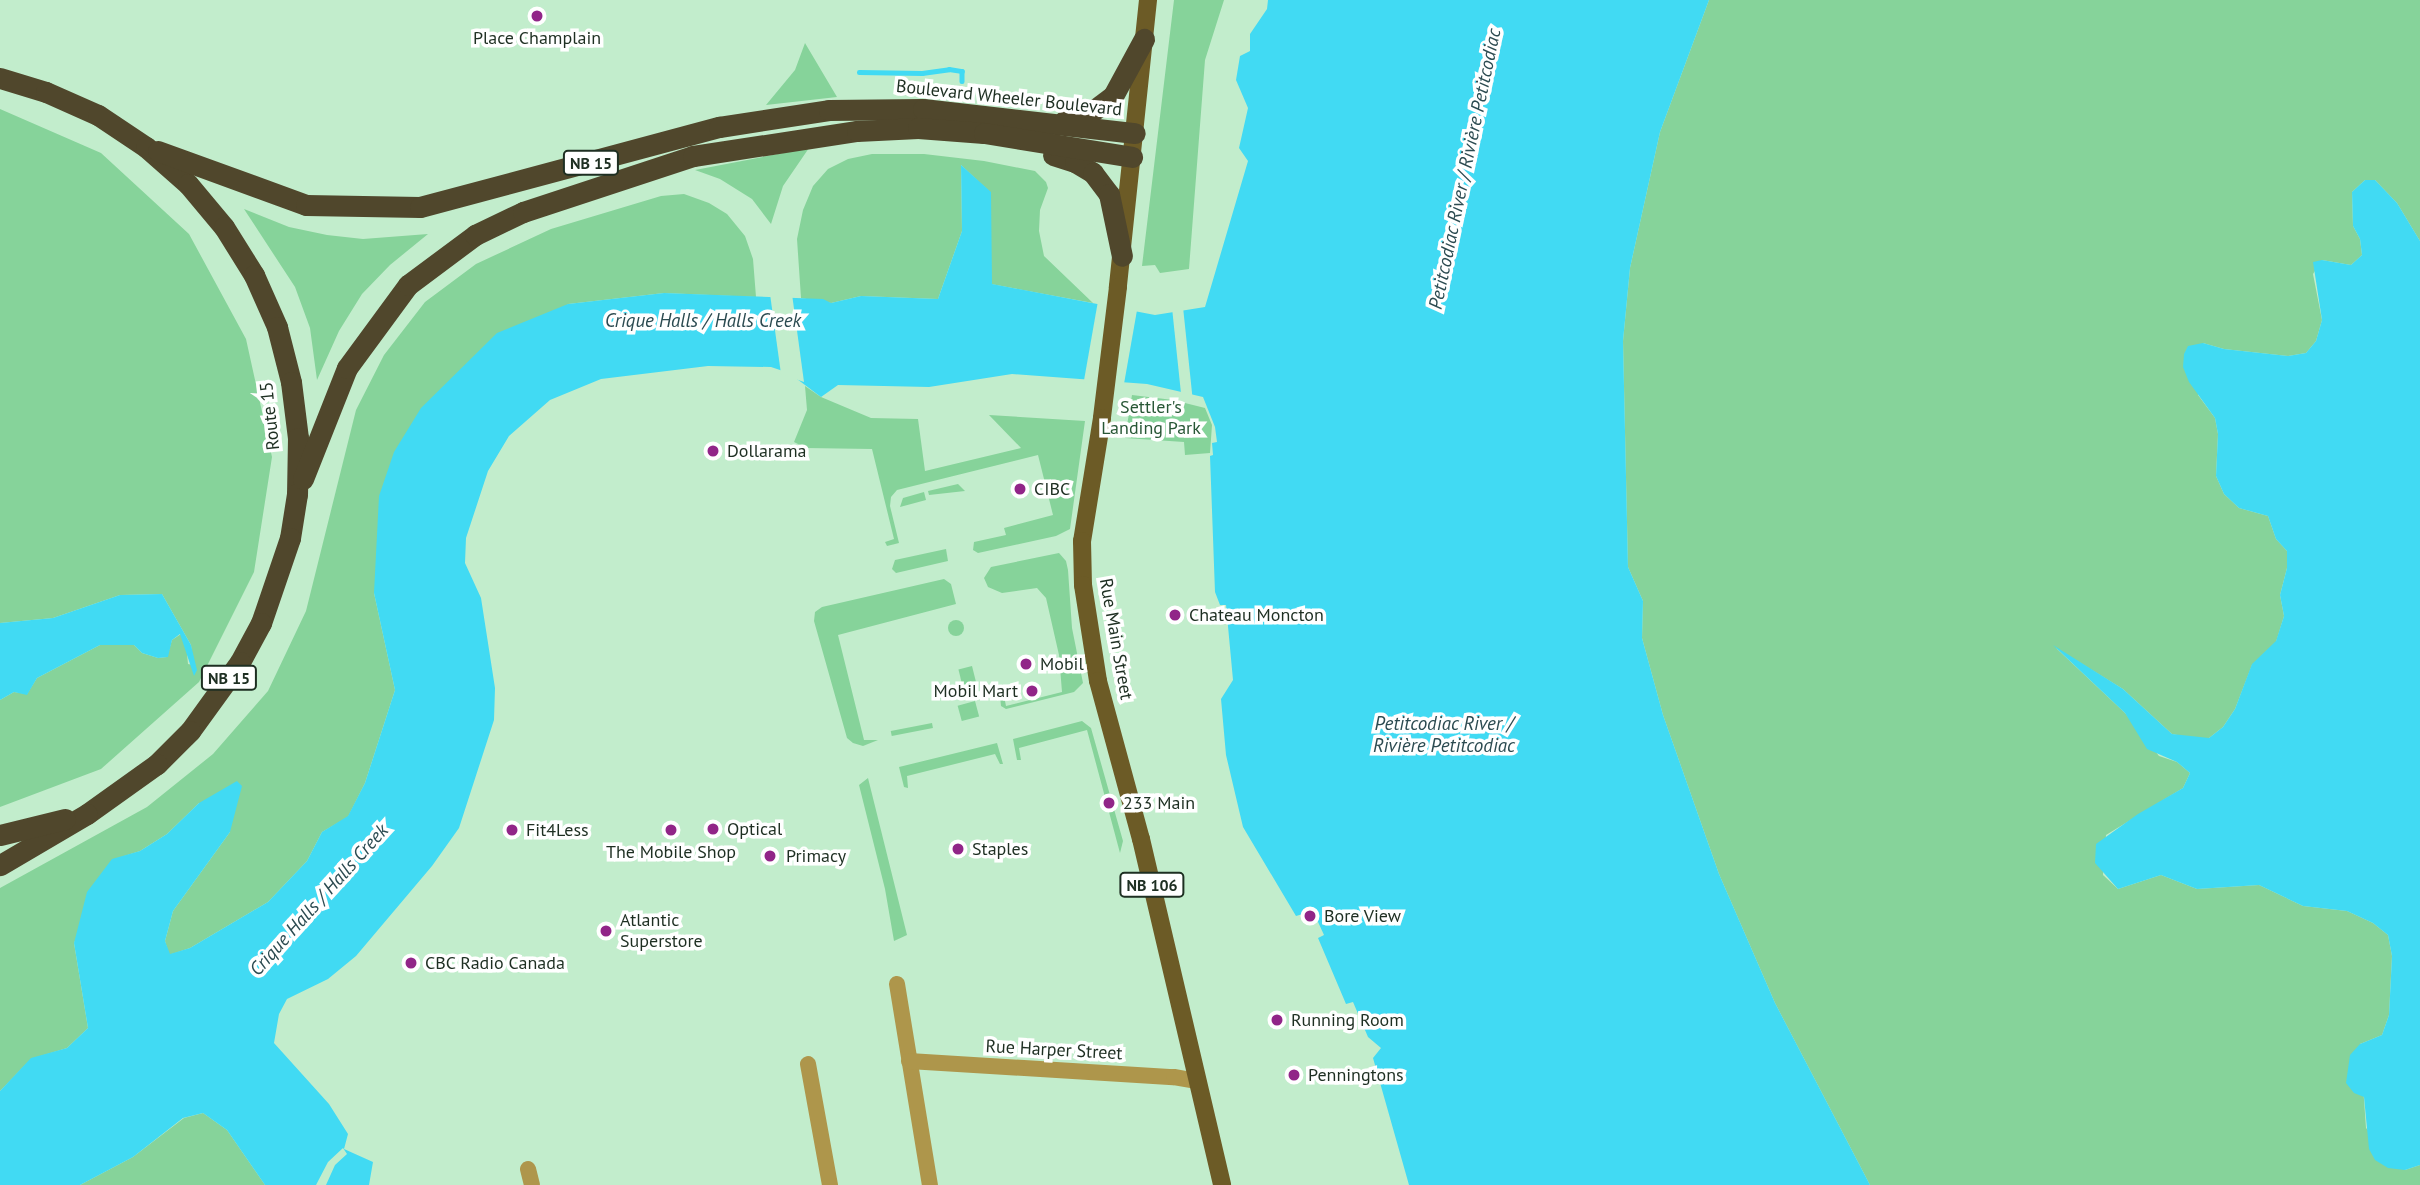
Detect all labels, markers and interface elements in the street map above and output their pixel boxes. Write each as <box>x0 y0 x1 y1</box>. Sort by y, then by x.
marker: Place Champlain <box>529 8 545 24</box>
water label: Petitcodiac River / Rivière Petitcodiac <box>1424 26 1506 312</box>
place label: Place Champlain <box>473 27 601 49</box>
street label: Boulevard Wheeler Boulevard <box>895 75 1123 121</box>
road number: NB 15 <box>561 150 621 176</box>
water label: Crique Halls / Halls Creek <box>605 310 801 332</box>
street label: Route 15 <box>256 381 284 451</box>
park label: Settler's Landing Park <box>1101 397 1201 440</box>
place label: Dollarama <box>727 440 806 462</box>
marker: Dollarama <box>705 443 721 459</box>
place label: CIBC <box>1034 478 1070 500</box>
marker: CIBC <box>1012 481 1028 497</box>
street label: Rue Main Street <box>1095 577 1137 701</box>
place label: Chateau Moncton <box>1189 604 1324 626</box>
marker: Chateau Moncton <box>1167 607 1183 623</box>
place label: Mobil <box>1040 653 1084 675</box>
marker: Mobil <box>1018 656 1034 672</box>
road number: NB 15 <box>199 666 259 691</box>
place label: Mobil Mart <box>934 680 1018 702</box>
marker: Mobil Mart <box>1024 683 1040 699</box>
water label: Petitcodiac River / Rivière Petitcodiac <box>1373 713 1515 757</box>
place label: 233 Main <box>1123 792 1195 814</box>
marker: 233 Main <box>1101 795 1117 811</box>
place label: Optical <box>727 818 782 840</box>
water label: Crique Halls / Halls Creek <box>245 819 393 981</box>
place label: Fit4Less <box>526 819 589 841</box>
marker: Optical <box>705 821 721 837</box>
marker: Fit4Less <box>504 822 520 838</box>
marker: The Mobile Shop <box>663 822 679 838</box>
place label: Staples <box>972 838 1028 860</box>
place label: The Mobile Shop <box>606 841 736 863</box>
marker: Staples <box>950 841 966 857</box>
place label: Primacy <box>786 845 846 867</box>
marker: Primacy <box>760 846 780 866</box>
road number: NB 106 <box>1119 872 1185 898</box>
place label: Bore View <box>1324 905 1401 927</box>
marker: Bore View <box>1302 908 1318 924</box>
place label: Atlantic Superstore <box>620 910 703 953</box>
marker: Atlantic Superstore <box>598 923 614 939</box>
place label: CBC Radio Canada <box>425 952 566 974</box>
marker: CBC Radio Canada <box>403 955 419 971</box>
place label: Running Room <box>1291 1009 1404 1031</box>
marker: Running Room <box>1269 1012 1285 1028</box>
street label: Rue Harper Street <box>985 1036 1123 1064</box>
place label: Penningtons <box>1308 1064 1404 1086</box>
marker: Penningtons <box>1286 1067 1302 1083</box>

